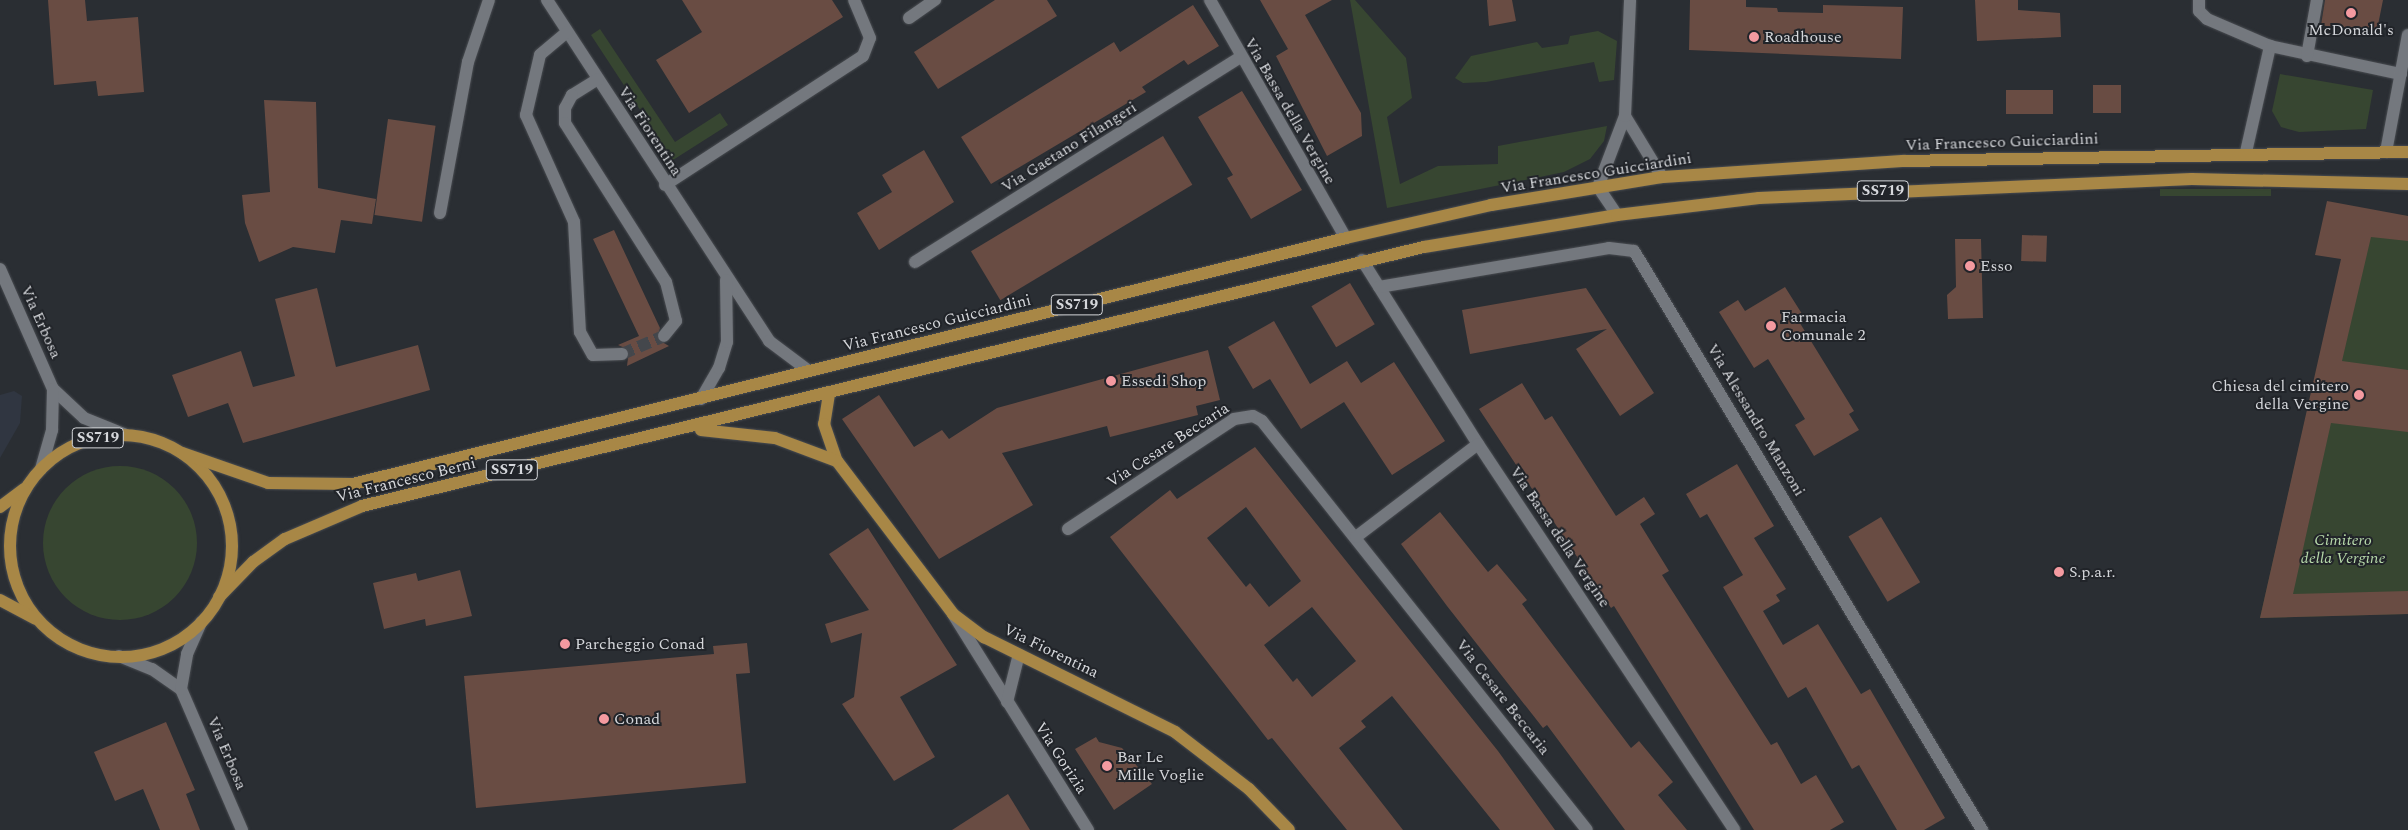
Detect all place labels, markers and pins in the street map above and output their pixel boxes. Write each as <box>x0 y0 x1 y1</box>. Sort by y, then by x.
marker: McDonald's <box>2345 7 2357 19</box>
place label: McDonald's <box>2308 20 2394 40</box>
place label: Roadhouse <box>1764 27 1842 47</box>
marker: Roadhouse <box>1748 31 1760 43</box>
place label: Esso <box>1980 256 2013 276</box>
marker: Esso <box>1964 260 1976 272</box>
place label: Farmacia Comunale 2 <box>1781 307 1865 345</box>
marker: Farmacia Comunale 2 <box>1765 320 1777 332</box>
place label: Essedi Shop <box>1121 371 1206 391</box>
marker: Essedi Shop <box>1105 375 1117 387</box>
place label: Chiesa del cimitero della Vergine <box>2212 376 2349 414</box>
marker: Chiesa del cimitero della Vergine <box>2353 389 2365 401</box>
place label: S.p.a.r. <box>2069 562 2116 582</box>
marker: S.p.a.r. <box>2053 566 2065 578</box>
place label: Parcheggio Conad <box>575 634 705 654</box>
marker: Parcheggio Conad <box>559 638 571 650</box>
place label: Conad <box>614 709 660 729</box>
marker: Conad <box>598 713 610 725</box>
place label: Bar Le Mille Voglie <box>1117 747 1204 785</box>
marker: Bar Le Mille Voglie <box>1101 760 1113 772</box>

